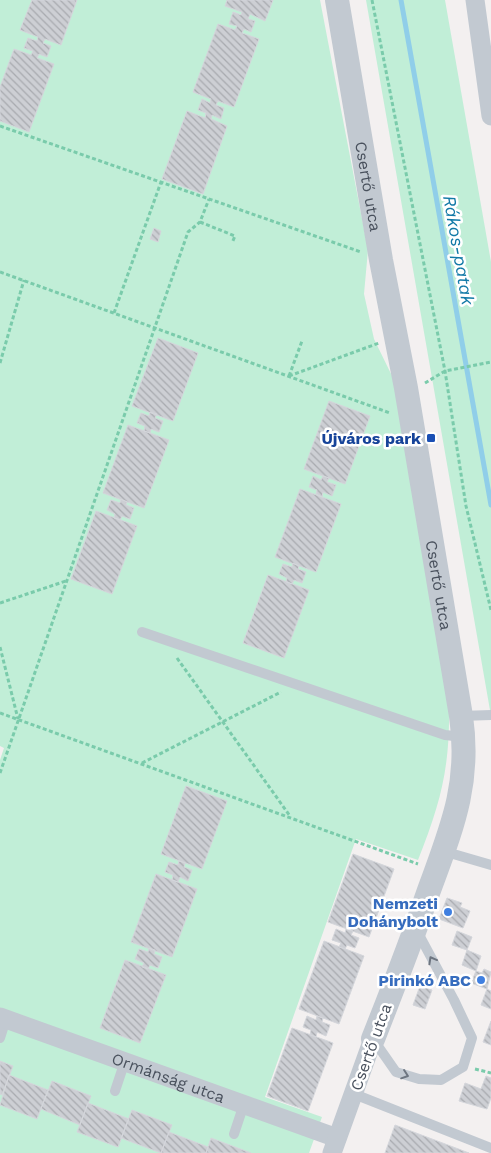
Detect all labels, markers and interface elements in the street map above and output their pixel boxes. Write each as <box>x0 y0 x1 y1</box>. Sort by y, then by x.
street label: Csertő utca <box>352 140 386 233</box>
water label: Rákos-patak <box>439 193 479 308</box>
place label: Újváros park <box>321 429 421 448</box>
marker: Újváros park <box>425 432 437 444</box>
street label: Csertő utca <box>422 539 456 632</box>
place label: Nemzeti Dohánybolt <box>348 894 438 931</box>
marker: Nemzeti Dohánybolt <box>442 906 454 918</box>
one-way arrow <box>429 956 439 965</box>
place label: Pirinkó ABC <box>378 971 471 990</box>
marker: Pirinkó ABC <box>475 974 487 986</box>
street label: Csertő utca <box>347 1001 395 1093</box>
street label: Ormánság utca <box>109 1048 228 1106</box>
one-way arrow <box>400 1069 409 1079</box>

